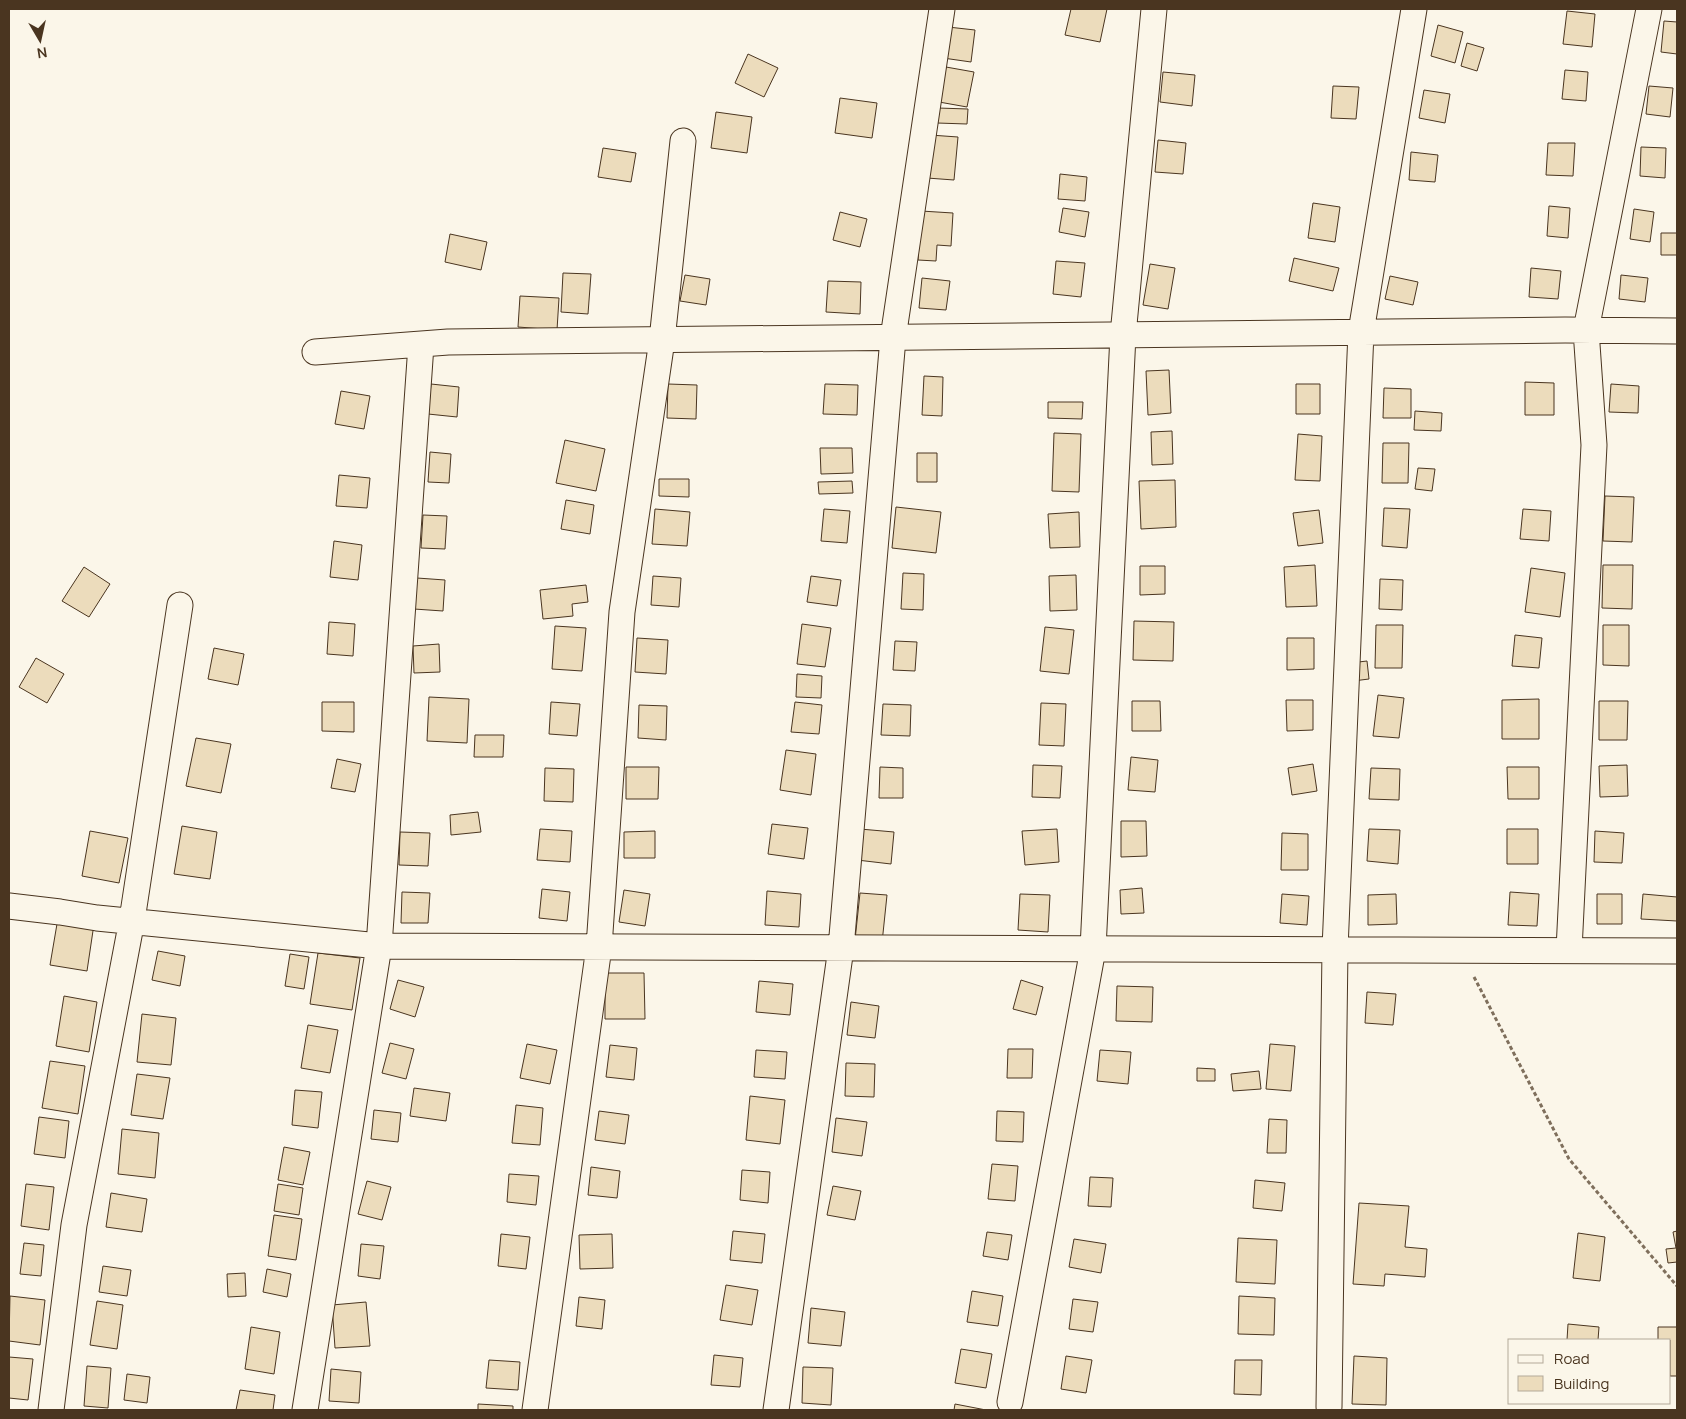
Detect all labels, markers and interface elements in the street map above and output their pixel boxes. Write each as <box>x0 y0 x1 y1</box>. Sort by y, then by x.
north arrow <box>15 15 65 65</box>
text: N <box>36 43 49 64</box>
legend <box>1508 1339 1671 1404</box>
text: Road <box>1554 1348 1590 1369</box>
text: Building <box>1554 1373 1609 1394</box>

